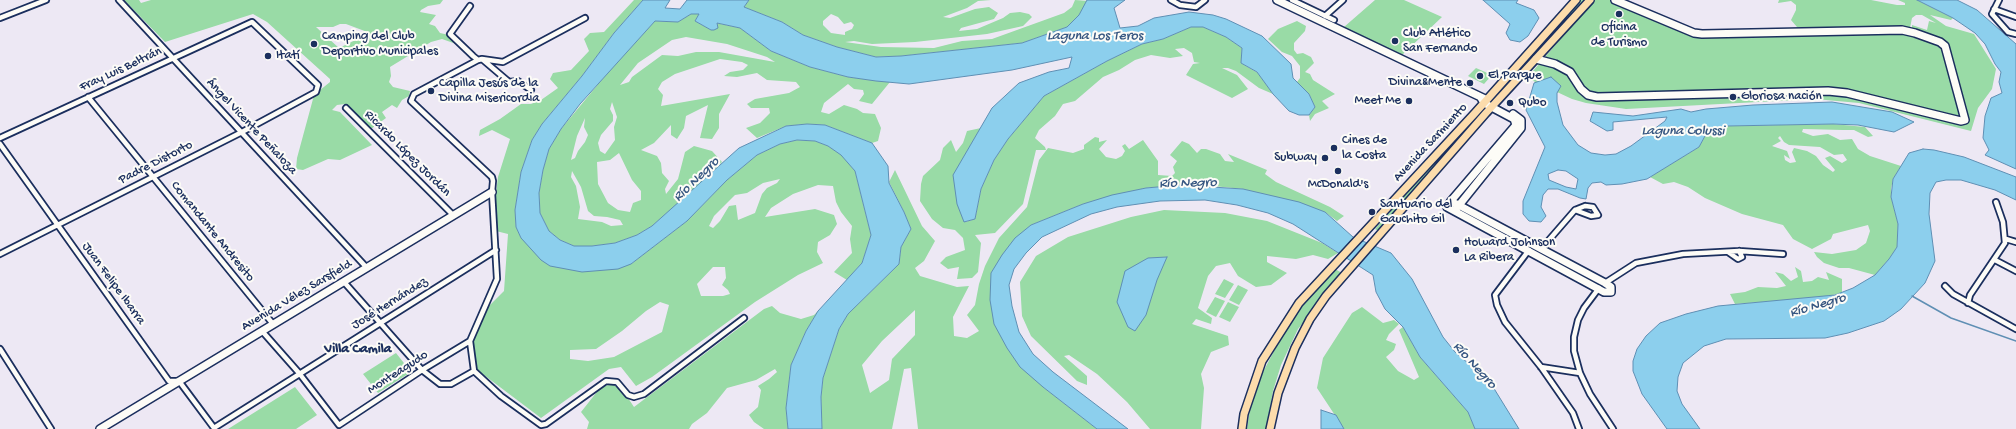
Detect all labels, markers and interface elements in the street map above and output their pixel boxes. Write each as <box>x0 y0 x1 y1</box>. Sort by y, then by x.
marker: Oficina de Turismo <box>1614 9 1624 19</box>
place label: Oficina de Turismo <box>1591 20 1647 51</box>
place label: Club Atlético San Fernando <box>1403 26 1477 57</box>
place label: Camping del Club Deportivo Municipales <box>322 29 438 60</box>
water label: Laguna Los Teros <box>1047 29 1143 45</box>
marker: Club Atlético San Fernando <box>1390 36 1400 46</box>
marker: Camping del Club Deportivo Municipales <box>309 39 319 49</box>
street label: Fray Luis Beltrán <box>77 44 165 96</box>
place label: Itatí <box>276 48 300 64</box>
marker: Itatí <box>263 51 273 61</box>
place label: El Parque <box>1488 68 1542 84</box>
marker: El Parque <box>1475 71 1485 81</box>
place label: Divina&Mente <box>1389 75 1462 91</box>
street label: Ángel Vicente Peñaloza <box>202 76 300 178</box>
place label: Capilla Jesús de la Divina Misericordia <box>439 76 539 107</box>
marker: Divina&Mente <box>1465 78 1475 88</box>
marker: Capilla Jesús de la Divina Misericordia <box>426 86 436 96</box>
place label: Gloriosa nación <box>1741 89 1822 105</box>
marker: Gloriosa nación <box>1728 92 1738 102</box>
place label: Meet Me <box>1354 93 1401 109</box>
place label: Qubo <box>1518 95 1546 111</box>
marker: Meet Me <box>1404 96 1414 106</box>
marker: Qubo <box>1505 98 1515 108</box>
street label: Avenida Sarmiento <box>1391 100 1471 186</box>
street label: Ricardo López Jordán <box>360 107 454 201</box>
water label: Laguna Colussi <box>1641 124 1725 140</box>
place label: Cines de la Costa <box>1342 133 1387 164</box>
street label: Padre Distorto <box>116 138 196 188</box>
marker: Cines de la Costa <box>1329 143 1339 153</box>
place label: Subway <box>1274 150 1317 166</box>
marker: Subway <box>1320 153 1330 163</box>
water label: Río Negro <box>670 154 724 206</box>
marker: McDonald's <box>1333 166 1343 176</box>
water label: Río Negro <box>1159 175 1217 193</box>
place label: McDonald's <box>1308 177 1368 193</box>
street label: Comandante Andresito <box>167 179 257 285</box>
place label: Santuario del Gauchito Gil <box>1380 197 1452 228</box>
marker: Santuario del Gauchito Gil <box>1367 207 1377 217</box>
place label: Howard Johnson La Ribera <box>1464 235 1555 266</box>
street label: Juan Felipe Ibarra <box>78 240 148 328</box>
marker: Howard Johnson La Ribera <box>1451 245 1461 255</box>
street label: Avenida Vélez Sarsfield <box>239 257 355 335</box>
street label: José Hernández <box>349 274 431 334</box>
water label: Río Negro <box>1788 290 1848 322</box>
water label: Río Negro <box>1449 339 1499 393</box>
district label: Villa Camila <box>324 342 392 358</box>
street label: Monteagudo <box>365 348 431 398</box>

